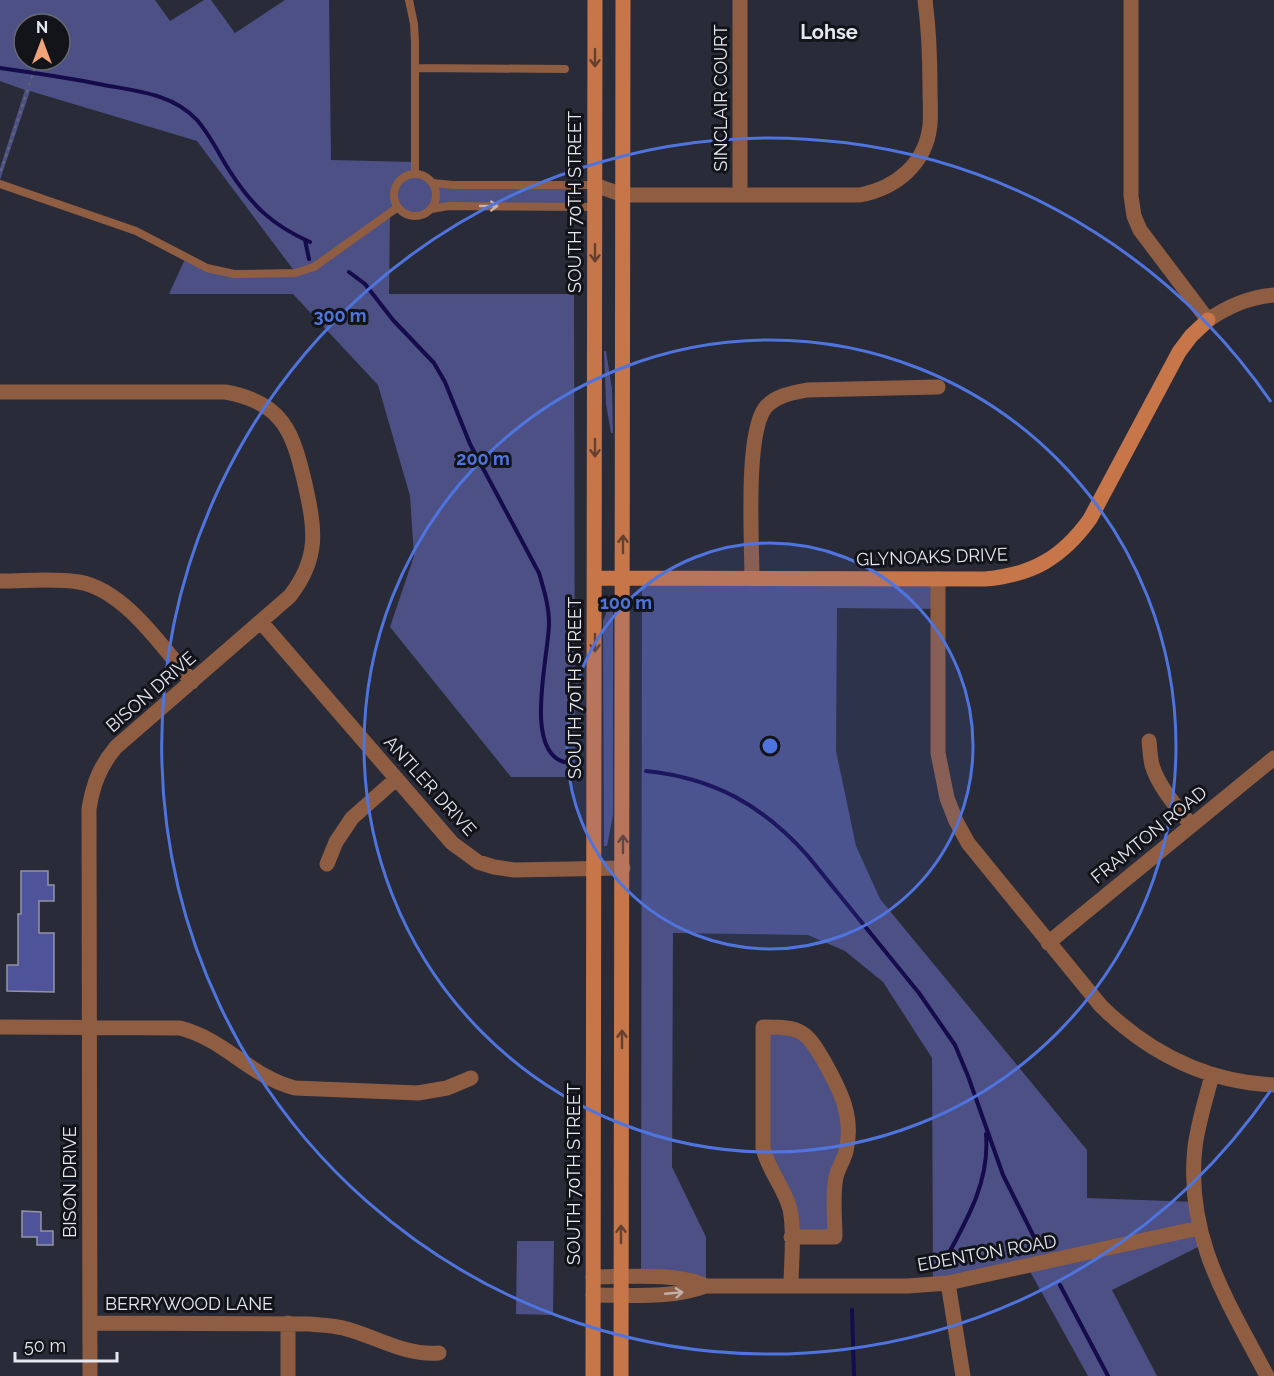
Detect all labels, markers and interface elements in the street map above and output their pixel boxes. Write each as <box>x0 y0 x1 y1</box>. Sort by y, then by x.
north arrow <box>12 12 72 72</box>
text: N <box>36 18 48 37</box>
district label: Lohse <box>800 20 858 44</box>
street label: SINCLAIR COURT <box>710 24 731 172</box>
one-way arrow <box>589 48 601 68</box>
street label: SOUTH 70TH STREET <box>564 111 585 293</box>
one-way arrow <box>479 200 499 212</box>
one-way arrow <box>589 243 601 263</box>
text: 300 m <box>313 305 367 326</box>
one-way arrow <box>589 438 601 458</box>
text: 200 m <box>456 448 510 469</box>
one-way arrow <box>617 534 629 554</box>
street label: GLYNOAKS DRIVE <box>856 543 1008 570</box>
text: 100 m <box>600 592 652 613</box>
street label: SOUTH 70TH STREET <box>564 597 585 779</box>
one-way arrow <box>589 633 601 653</box>
street label: BISON DRIVE <box>102 647 200 736</box>
street label: ANTLER DRIVE <box>380 731 481 840</box>
centre of rings <box>760 736 780 756</box>
street label: FRAMTON ROAD <box>1087 781 1211 888</box>
one-way arrow <box>617 834 629 854</box>
one-way arrow <box>616 1029 628 1049</box>
street label: SOUTH 70TH STREET <box>563 1083 584 1265</box>
street label: BISON DRIVE <box>59 1126 80 1238</box>
one-way arrow <box>616 1224 627 1244</box>
street label: EDENTON ROAD <box>916 1230 1058 1275</box>
one-way arrow <box>664 1287 683 1298</box>
street label: BERRYWOOD LANE <box>105 1293 273 1314</box>
scale bar <box>15 1325 117 1363</box>
text: 50 m <box>24 1335 66 1356</box>

